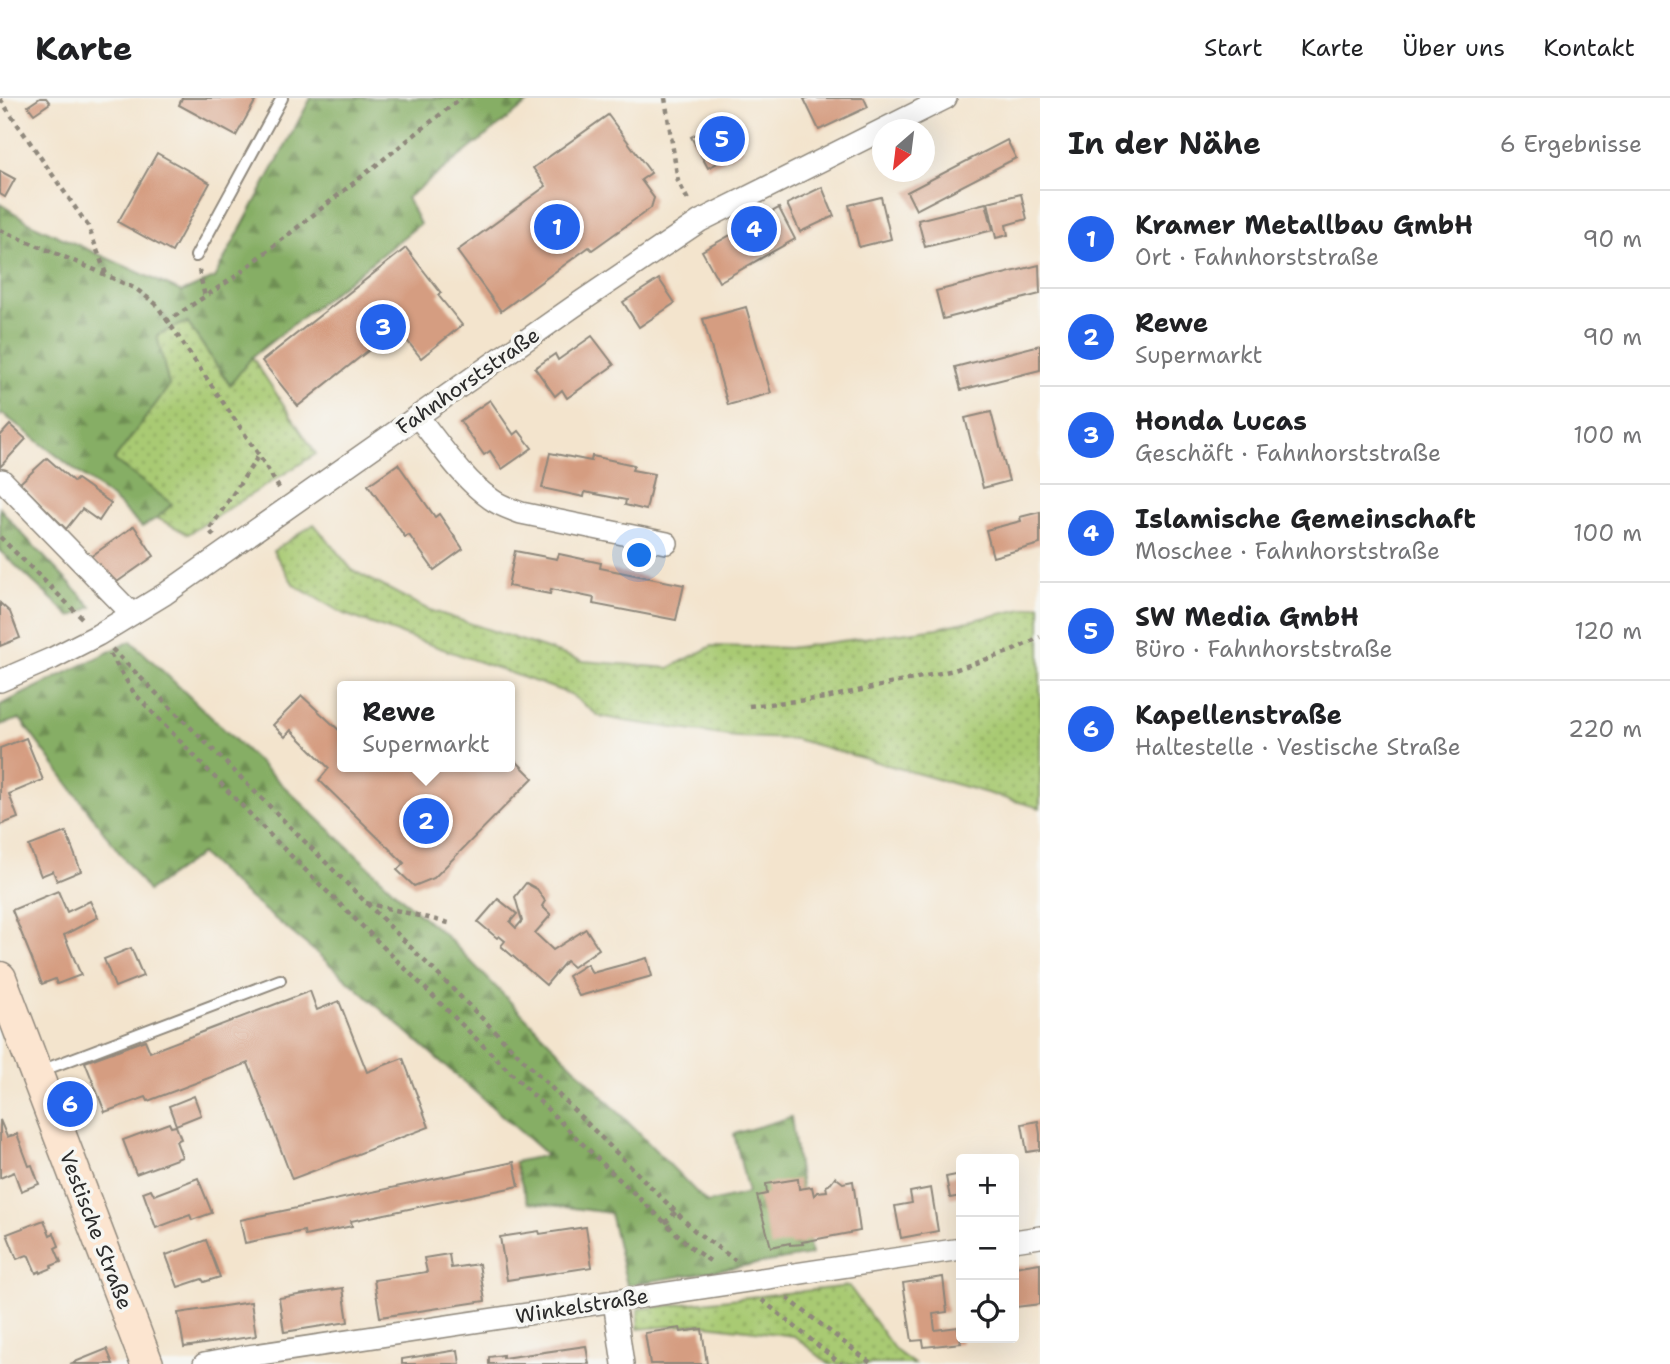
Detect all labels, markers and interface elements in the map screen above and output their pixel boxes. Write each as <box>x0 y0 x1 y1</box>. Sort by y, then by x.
text: Karte <box>35 26 132 71</box>
text: Start <box>1204 32 1263 64</box>
text: Karte <box>1301 32 1364 64</box>
text: Über uns <box>1402 32 1505 64</box>
text: Kontakt <box>1543 32 1635 64</box>
pin: 5 <box>699 113 745 165</box>
north arrow <box>872 119 935 182</box>
text: In der Nähe <box>1068 123 1261 164</box>
text: 6 Ergebnisse <box>1500 129 1642 159</box>
pin: 1 <box>534 201 580 253</box>
pin: 4 <box>731 203 777 255</box>
text: Kramer Metallbau GmbH <box>1135 207 1473 242</box>
text: 1 <box>1086 224 1096 254</box>
text: 90 m <box>1582 224 1642 254</box>
text: Ort · Fahnhorststraße <box>1135 242 1379 272</box>
pin: 3 <box>360 301 406 353</box>
text: Rewe <box>1135 305 1208 340</box>
street label: Fahnhorststraße <box>391 321 545 441</box>
text: 2 <box>1083 322 1099 352</box>
text: 90 m <box>1582 322 1642 352</box>
text: Supermarkt <box>1135 340 1263 370</box>
text: Honda Lucas <box>1135 403 1307 438</box>
text: 3 <box>1083 420 1099 450</box>
text: 100 m <box>1573 420 1642 450</box>
text: Geschäft · Fahnhorststraße <box>1135 438 1441 468</box>
text: Islamische Gemeinschaft <box>1135 501 1476 536</box>
text: 4 <box>1083 518 1099 548</box>
text: 100 m <box>1573 518 1642 548</box>
text: Moschee · Fahnhorststraße <box>1135 536 1440 566</box>
your location <box>622 538 656 572</box>
text: SW Media GmbH <box>1135 599 1359 634</box>
text: 5 <box>1084 616 1098 646</box>
text: 120 m <box>1574 616 1642 646</box>
text: Büro · Fahnhorststraße <box>1135 634 1393 664</box>
popup <box>337 681 515 772</box>
text: Rewe <box>362 694 436 729</box>
text: Kapellenstraße <box>1135 697 1342 732</box>
text: 6 <box>1083 714 1099 744</box>
text: 220 m <box>1568 714 1642 744</box>
text: Supermarkt <box>362 729 490 759</box>
text: Haltestelle · Vestische Straße <box>1135 732 1461 762</box>
pin: 2 <box>403 795 449 847</box>
pin: 6 <box>47 1078 93 1130</box>
street label: Vestische Straße <box>53 1146 139 1314</box>
map controls <box>956 1154 1019 1343</box>
button: + <box>956 1154 1019 1217</box>
button: − <box>956 1217 1019 1280</box>
button: locate <box>956 1280 1019 1343</box>
street label: Winkelstraße <box>514 1282 650 1330</box>

